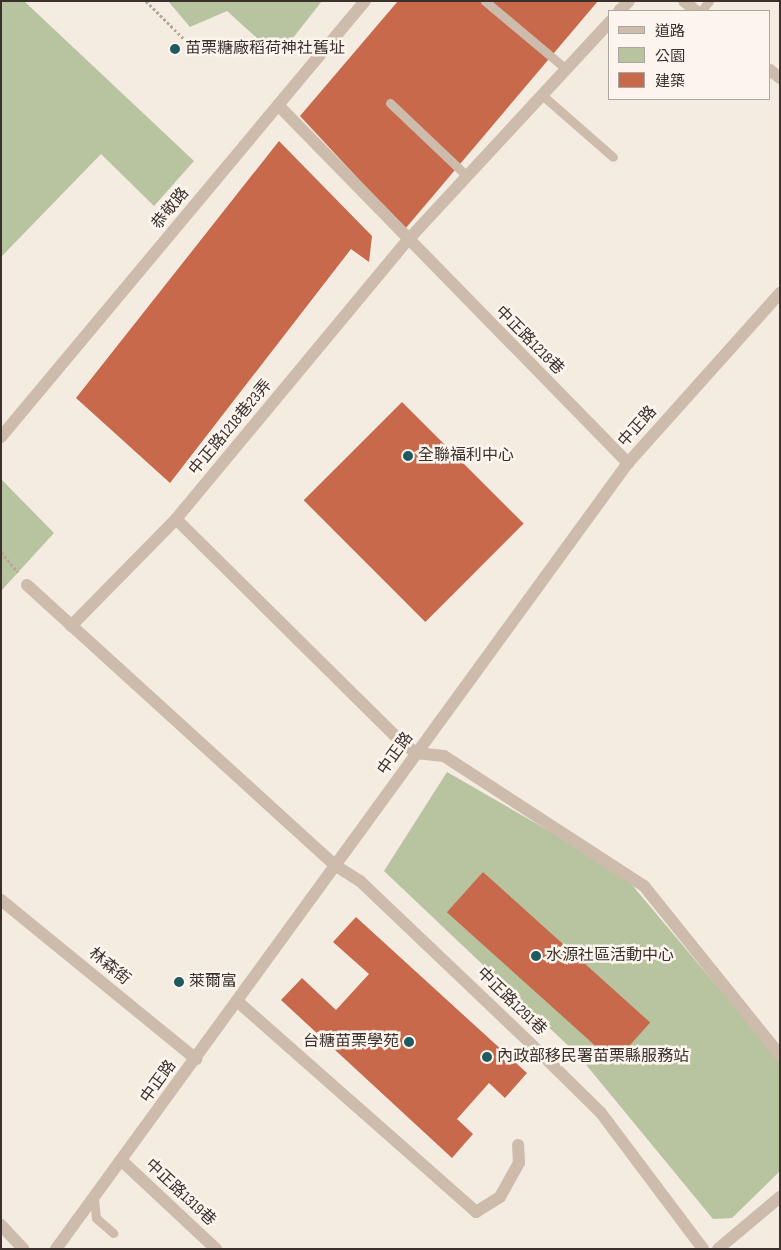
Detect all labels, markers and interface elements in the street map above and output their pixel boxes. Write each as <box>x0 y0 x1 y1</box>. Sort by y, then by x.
legend <box>608 10 771 100</box>
text: 道路 <box>655 22 685 41</box>
place label: 苗栗糖廠稻荷神社舊址 <box>185 39 345 59</box>
marker: 苗栗糖廠稻荷神社舊址 <box>169 43 181 55</box>
text: 公園 <box>655 47 685 66</box>
text: 建築 <box>655 72 685 91</box>
street label: 恭敬路 <box>148 184 194 234</box>
street label: 中正路1218巷 <box>491 303 567 379</box>
street label: 中正路1218巷23弄 <box>186 376 276 480</box>
street label: 中正路 <box>615 403 661 451</box>
place label: 全聯福利中心 <box>418 446 514 466</box>
marker: 全聯福利中心 <box>402 450 414 462</box>
street label: 中正路 <box>374 729 418 779</box>
street label: 林森街 <box>84 944 134 990</box>
place label: 水源社區活動中心 <box>546 946 674 966</box>
marker: 水源社區活動中心 <box>530 950 542 962</box>
street label: 中正路1291巷 <box>472 964 550 1040</box>
place label: 萊爾富 <box>189 972 237 992</box>
marker: 萊爾富 <box>173 976 185 988</box>
place label: 台糖苗栗學苑 <box>303 1032 399 1052</box>
marker: 台糖苗栗學苑 <box>403 1036 415 1048</box>
place label: 內政部移民署苗栗縣服務站 <box>497 1047 689 1067</box>
marker: 內政部移民署苗栗縣服務站 <box>481 1051 493 1063</box>
street label: 中正路 <box>137 1057 181 1107</box>
street label: 中正路1319巷 <box>141 1156 219 1230</box>

